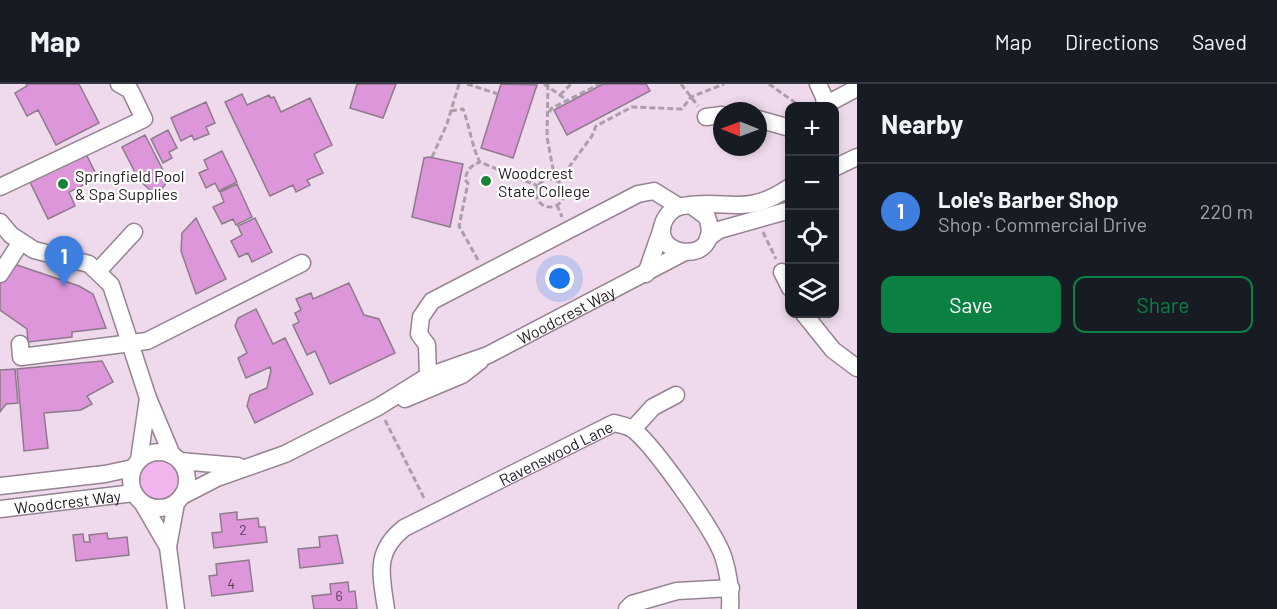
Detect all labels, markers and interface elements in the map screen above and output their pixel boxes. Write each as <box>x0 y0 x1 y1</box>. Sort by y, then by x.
text: Map <box>30 24 81 58</box>
text: Map <box>995 29 1032 54</box>
text: Directions <box>1065 29 1159 54</box>
text: Saved <box>1192 29 1247 54</box>
north arrow <box>713 102 767 156</box>
map controls <box>785 102 839 318</box>
button: + <box>785 102 839 156</box>
text: Nearby <box>881 108 963 139</box>
button: − <box>785 156 839 210</box>
place label: Woodcrest State College <box>498 163 590 200</box>
place label: Springfield Pool & Spa Supplies <box>75 166 185 203</box>
marker: Woodcrest State College <box>479 174 493 188</box>
marker: Springfield Pool & Spa Supplies <box>56 177 70 191</box>
text: Lole's Barber Shop <box>938 186 1119 212</box>
text: 1 <box>897 199 904 223</box>
text: 220 m <box>1200 199 1253 223</box>
button: locate <box>785 210 839 264</box>
text: Shop · Commercial Drive <box>938 212 1147 236</box>
pin: 1 <box>44 236 84 286</box>
your location <box>545 264 574 293</box>
button: layers <box>785 264 839 318</box>
button: Save <box>881 276 1061 333</box>
button: Share <box>1073 276 1253 333</box>
street label: Woodcrest Way <box>514 281 618 348</box>
street label: Ravenswood Lane <box>495 416 615 489</box>
street label: Woodcrest Way <box>13 485 123 517</box>
house number: 2 <box>239 521 247 538</box>
house number: 4 <box>227 575 235 592</box>
house number: 6 <box>335 587 343 604</box>

